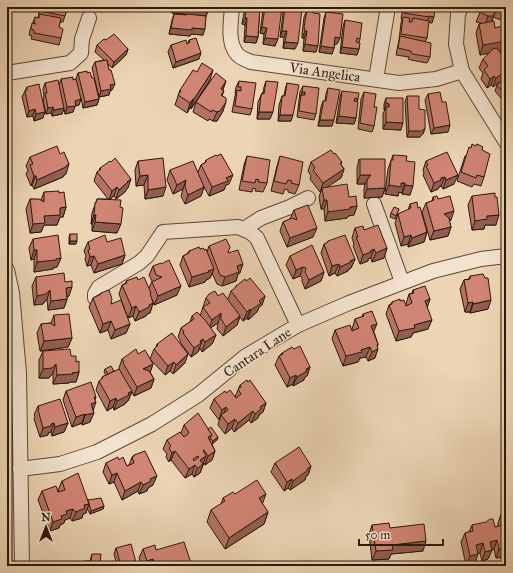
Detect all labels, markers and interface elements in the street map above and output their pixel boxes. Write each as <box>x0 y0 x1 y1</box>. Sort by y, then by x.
street label: Via Angelica <box>287 59 361 86</box>
street label: Cantara Lane <box>220 324 294 381</box>
north arrow <box>26 507 66 547</box>
text: N <box>41 511 51 524</box>
scale bar <box>359 521 443 547</box>
text: 50 m <box>365 528 390 542</box>

